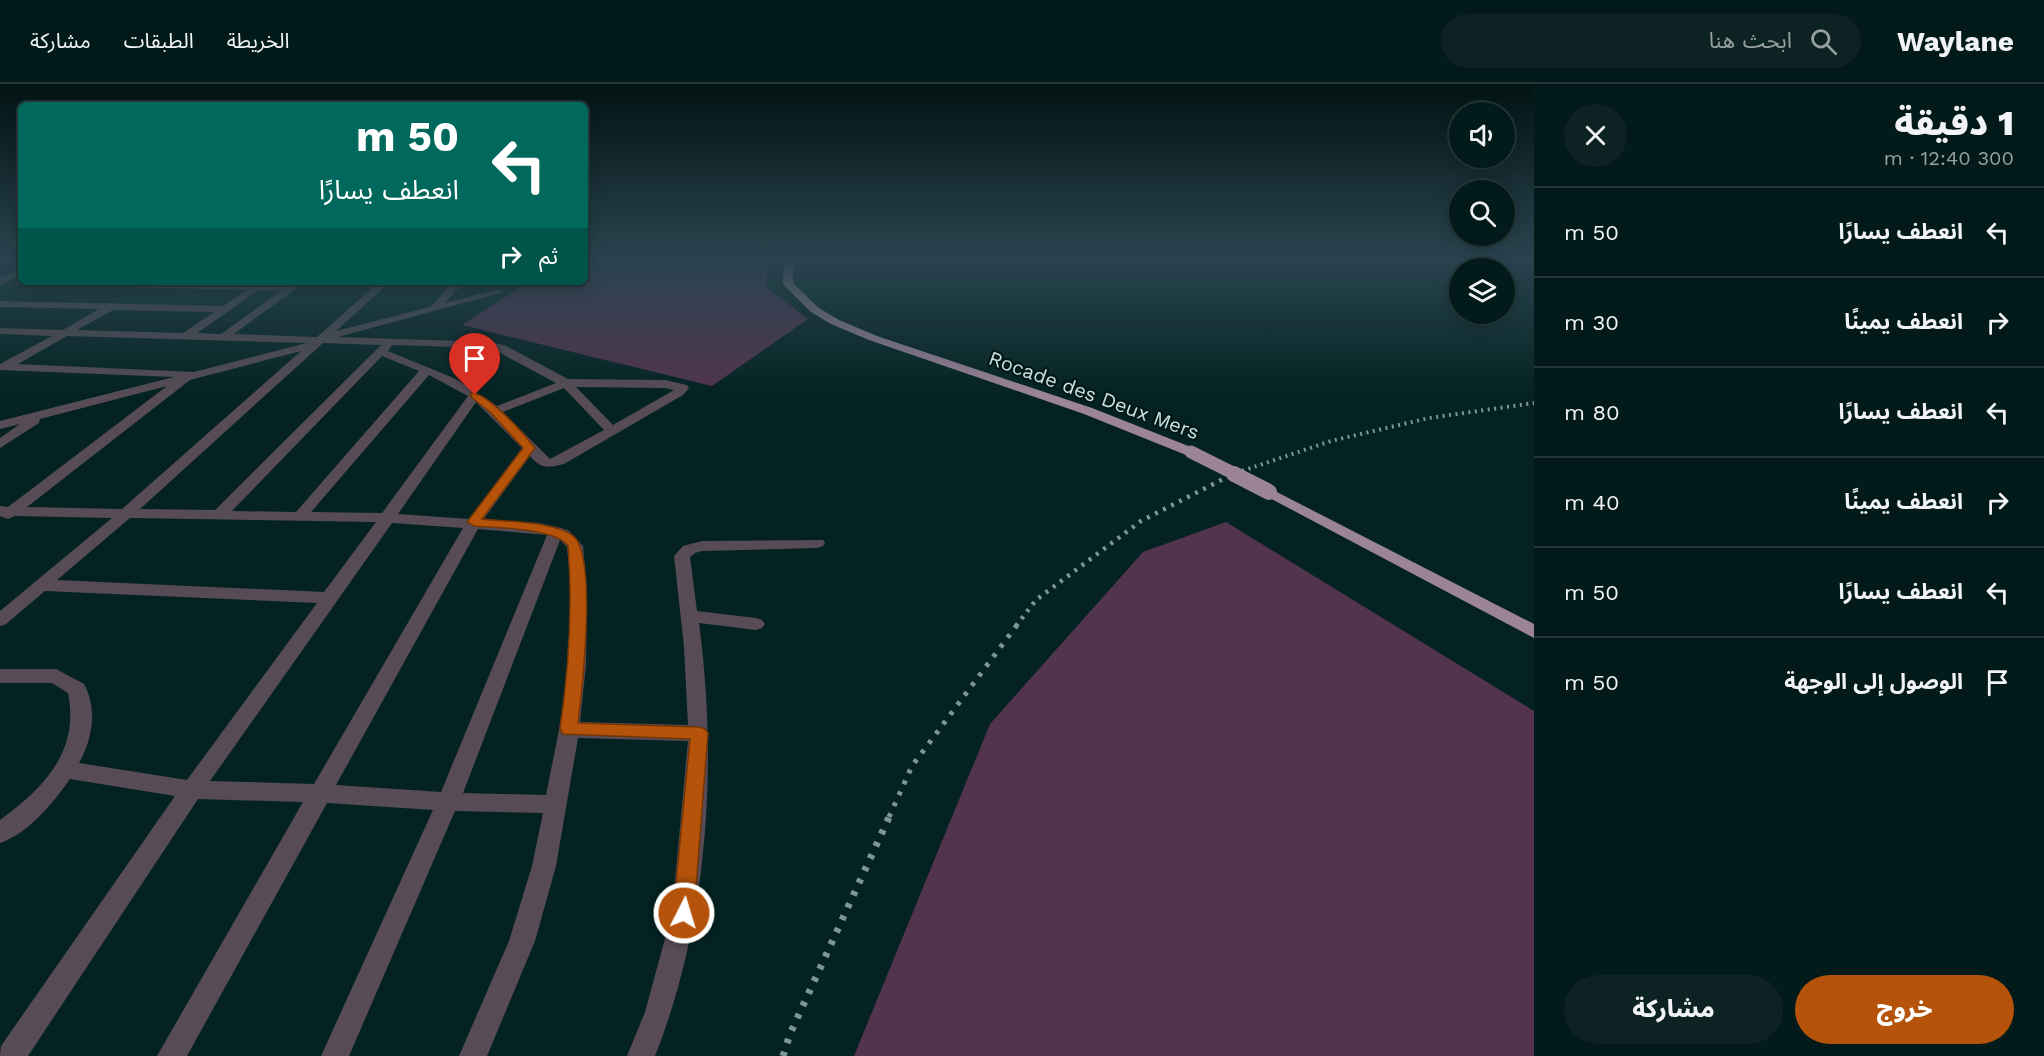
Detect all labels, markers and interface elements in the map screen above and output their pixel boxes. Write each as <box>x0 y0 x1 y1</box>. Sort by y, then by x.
search box <box>1441 14 1861 68</box>
icon: search <box>1807 25 1840 58</box>
text: Waylane <box>1897 25 2014 58</box>
text: مشاركة <box>30 28 91 53</box>
text: الطبقات <box>124 28 194 53</box>
text: الخريطة <box>227 28 290 53</box>
text: ابحث هنا <box>1709 28 1792 53</box>
map controls <box>1449 102 1515 324</box>
button: sound <box>1449 102 1515 168</box>
text: 1 دقيقة <box>1894 102 2014 144</box>
button: close <box>1564 104 1627 167</box>
text: 50 m <box>356 112 459 161</box>
icon: left <box>480 126 558 204</box>
text: 300 m · 12:40 <box>1884 146 2014 170</box>
text: انعطف يسارًا <box>319 174 459 206</box>
button: search <box>1449 180 1515 246</box>
icon: left <box>1981 216 2014 249</box>
text: انعطف يسارًا <box>1839 219 1963 244</box>
text: 50 m <box>1564 220 1619 245</box>
icon: right <box>494 240 527 273</box>
text: ثم <box>539 244 558 269</box>
button: layers <box>1449 258 1515 324</box>
icon: right <box>1981 306 2014 339</box>
text: انعطف يمينًا <box>1844 309 1963 334</box>
text: 30 m <box>1564 310 1619 335</box>
pin <box>449 333 500 395</box>
icon: arrive <box>458 342 491 375</box>
street label: Rocade des Deux Mers <box>986 346 1202 444</box>
icon: left <box>1981 396 2014 429</box>
text: انعطف يسارًا <box>1839 399 1963 424</box>
text: 80 m <box>1564 400 1620 425</box>
icon: right <box>1981 486 2014 519</box>
text: انعطف يمينًا <box>1844 489 1963 514</box>
text: 40 m <box>1564 490 1620 515</box>
icon: left <box>1981 576 2014 609</box>
text: انعطف يسارًا <box>1839 579 1963 604</box>
text: 50 m <box>1564 580 1619 605</box>
icon: arrive <box>1981 666 2014 699</box>
text: الوصول إلى الوجهة <box>1784 669 1963 694</box>
text: 50 m <box>1564 670 1619 695</box>
position arrow <box>652 881 716 945</box>
button: مشاركة <box>1564 975 1783 1044</box>
button: خروج <box>1795 975 2014 1044</box>

